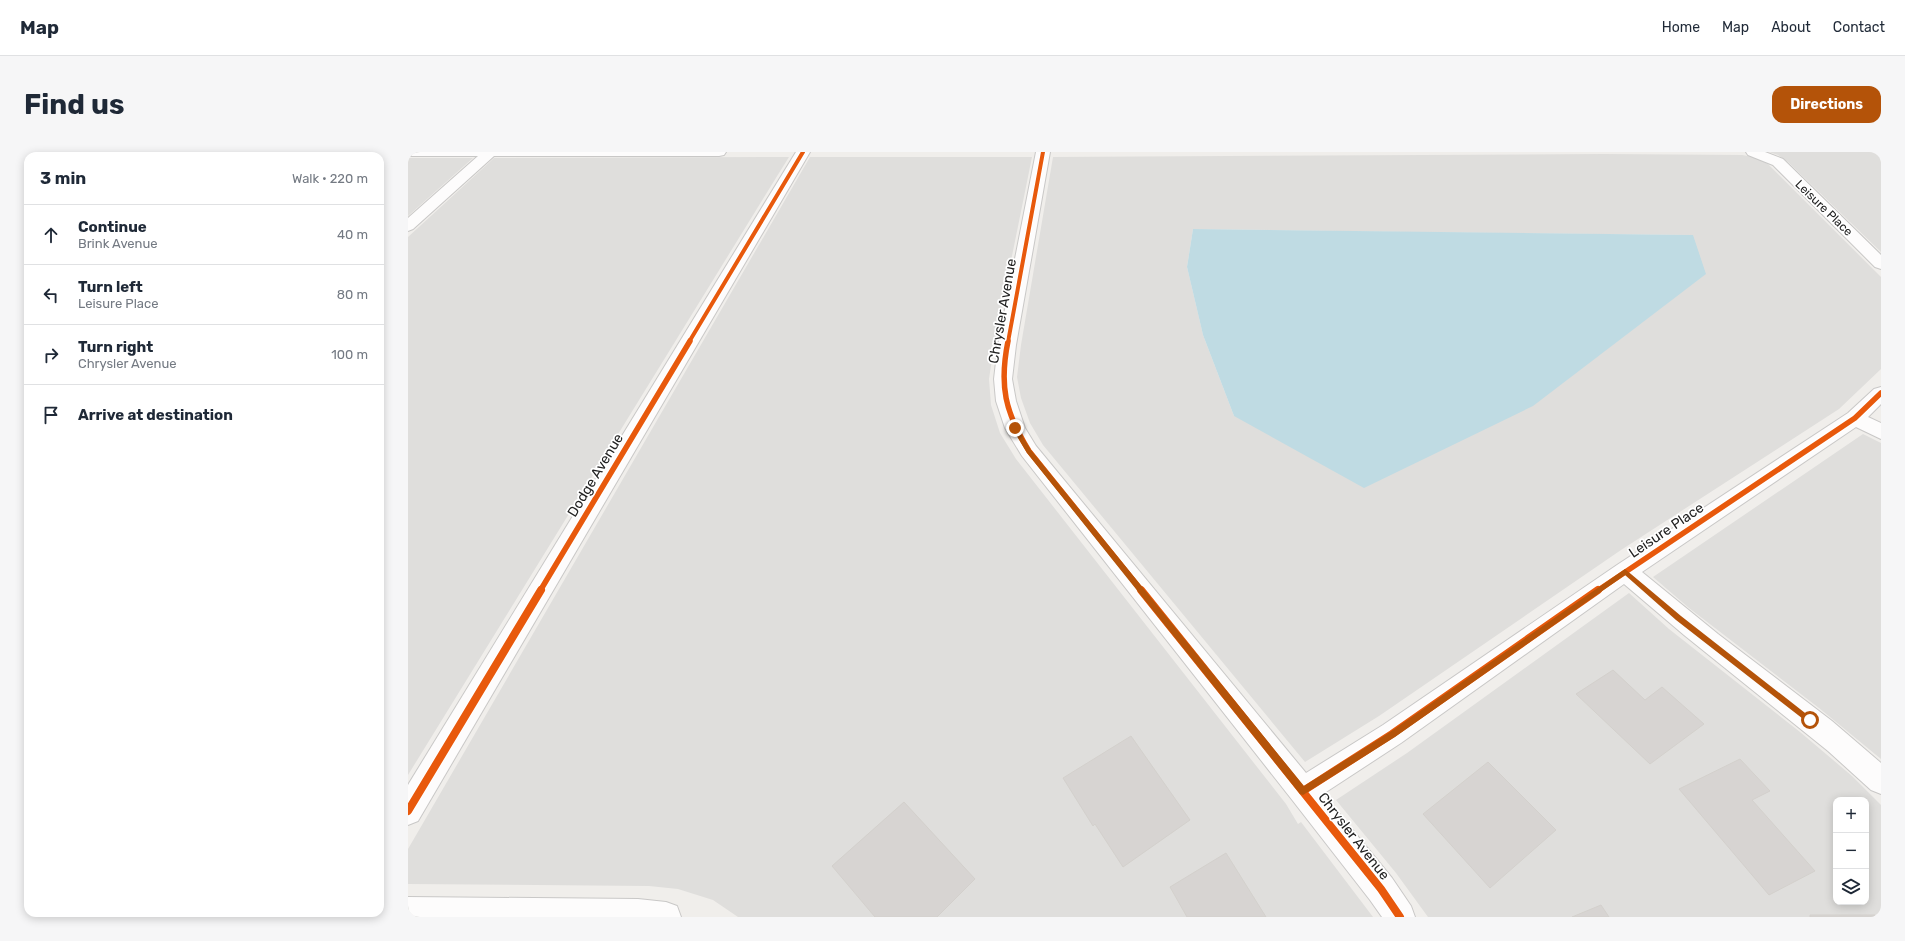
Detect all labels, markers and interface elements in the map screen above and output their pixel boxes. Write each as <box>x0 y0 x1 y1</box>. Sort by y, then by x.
text: Map <box>20 16 59 39</box>
text: Home <box>1662 19 1700 36</box>
text: Map <box>1722 19 1749 36</box>
text: About <box>1771 19 1811 36</box>
text: Contact <box>1833 19 1885 36</box>
button: Directions <box>1772 86 1881 123</box>
text: Find us <box>24 88 124 121</box>
text: 3 min <box>40 168 86 188</box>
text: Walk · 220 m <box>292 171 368 186</box>
street label: Leisure Place <box>1792 177 1856 239</box>
text: Continue <box>78 218 147 236</box>
icon: ahead <box>40 224 62 246</box>
text: 40 m <box>337 227 368 242</box>
text: Brink Avenue <box>78 236 158 251</box>
street label: Chrysler Avenue <box>985 257 1020 365</box>
text: Turn left <box>78 278 143 296</box>
icon: left <box>40 284 62 306</box>
text: 80 m <box>337 287 368 302</box>
text: Leisure Place <box>78 296 158 311</box>
text: Turn right <box>78 338 153 356</box>
icon: right <box>40 344 62 366</box>
text: 100 m <box>331 347 368 362</box>
text: Chrysler Avenue <box>78 356 177 371</box>
icon: arrive <box>40 404 62 426</box>
text: Arrive at destination <box>78 406 233 424</box>
route end <box>1006 419 1024 437</box>
street label: Dodge Avenue <box>564 430 627 520</box>
street label: Leisure Place <box>1626 499 1707 562</box>
route start <box>1801 711 1819 729</box>
street label: Chrysler Avenue <box>1314 789 1393 883</box>
map controls <box>1833 797 1869 905</box>
button: + <box>1833 797 1869 833</box>
button: − <box>1833 833 1869 869</box>
button: layers <box>1833 869 1869 905</box>

